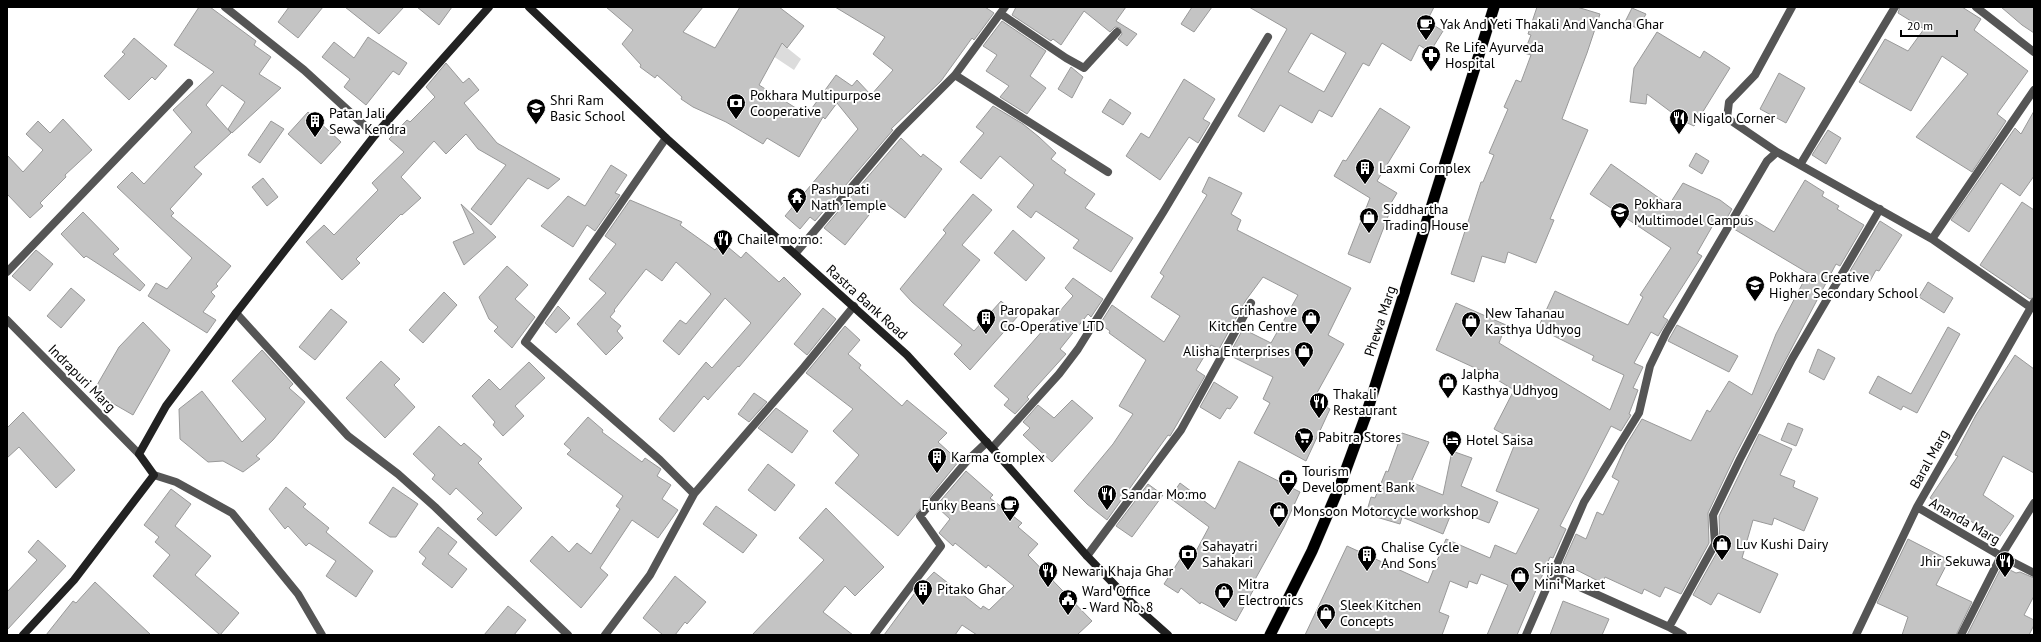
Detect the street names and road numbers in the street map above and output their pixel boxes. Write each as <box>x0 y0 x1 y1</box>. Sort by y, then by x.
street label: Rastra Bank Road <box>822 261 912 343</box>
street label: Phewa Marg <box>1360 283 1400 359</box>
street label: Indrapuri Marg <box>44 340 120 416</box>
street label: Baral Marg <box>1905 426 1953 492</box>
street label: Ananda Marg <box>1926 493 2004 549</box>

